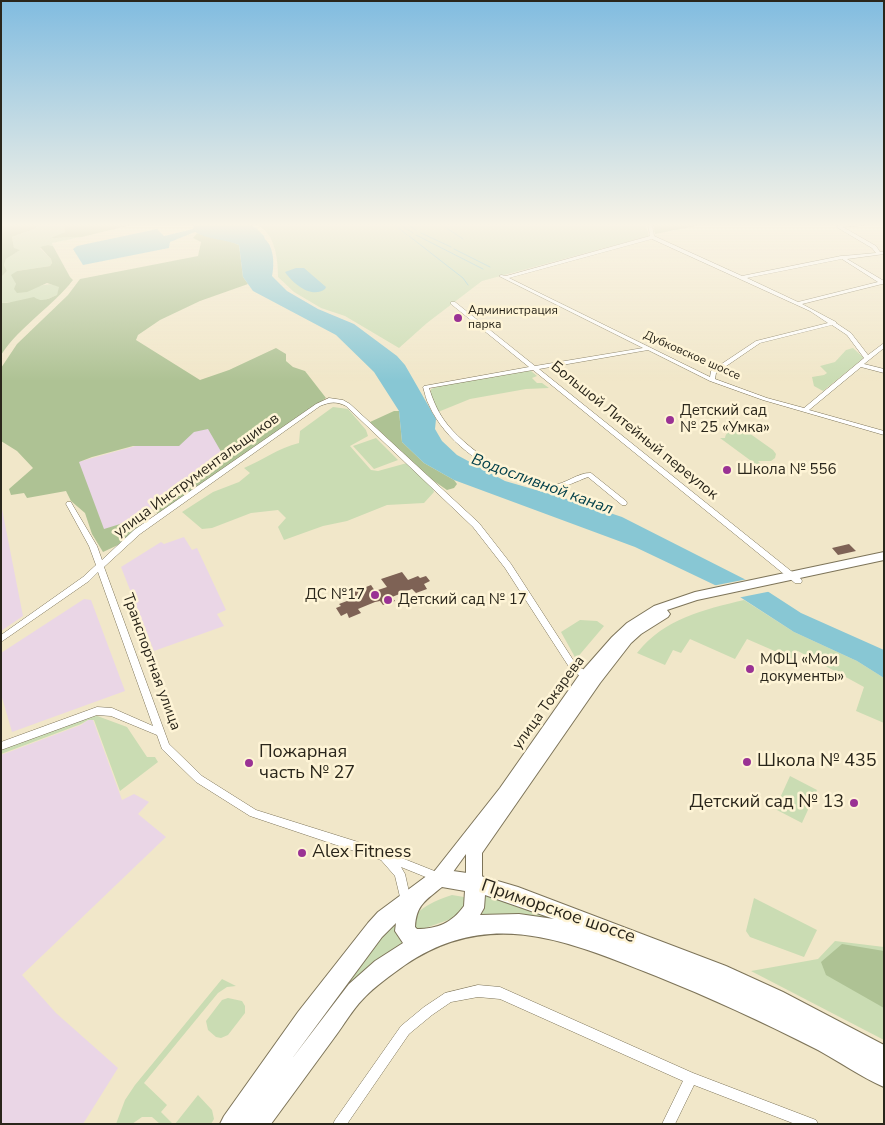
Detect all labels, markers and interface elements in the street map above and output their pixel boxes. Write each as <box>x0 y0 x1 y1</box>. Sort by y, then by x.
place label: Администрация парка <box>468 304 558 332</box>
marker: Администрация парка <box>452 312 464 324</box>
street label: Дубковское шоссе <box>641 328 743 384</box>
street label: Большой Литейный переулок <box>547 358 721 504</box>
place label: Детский сад № 25 «Умка» <box>680 402 770 437</box>
street label: улица Инструментальщиков <box>111 410 283 542</box>
marker: Детский сад № 25 «Умка» <box>664 414 676 426</box>
water label: Водосливной канал <box>469 450 615 520</box>
place label: Школа № 556 <box>737 461 837 479</box>
marker: Школа № 556 <box>721 464 733 476</box>
place label: ДС №17 <box>305 586 365 604</box>
marker: ДС №17 <box>369 589 381 601</box>
street label: Транспортная улица <box>118 591 184 733</box>
place label: Детский сад № 17 <box>398 591 527 609</box>
marker: Детский сад № 17 <box>382 594 394 606</box>
place label: МФЦ «Мои документы» <box>760 651 844 686</box>
street label: улица Токарева <box>509 653 589 753</box>
marker: МФЦ «Мои документы» <box>744 663 756 675</box>
place label: Пожарная часть № 27 <box>259 742 355 784</box>
place label: Школа № 435 <box>757 751 877 773</box>
marker: Школа № 435 <box>741 756 753 768</box>
marker: Пожарная часть № 27 <box>243 757 255 769</box>
place label: Детский сад № 13 <box>690 792 844 814</box>
marker: Детский сад № 13 <box>848 797 860 809</box>
place label: Alex Fitness <box>312 842 411 864</box>
marker: Alex Fitness <box>296 847 308 859</box>
street label: Приморское шоссе <box>478 876 638 948</box>

